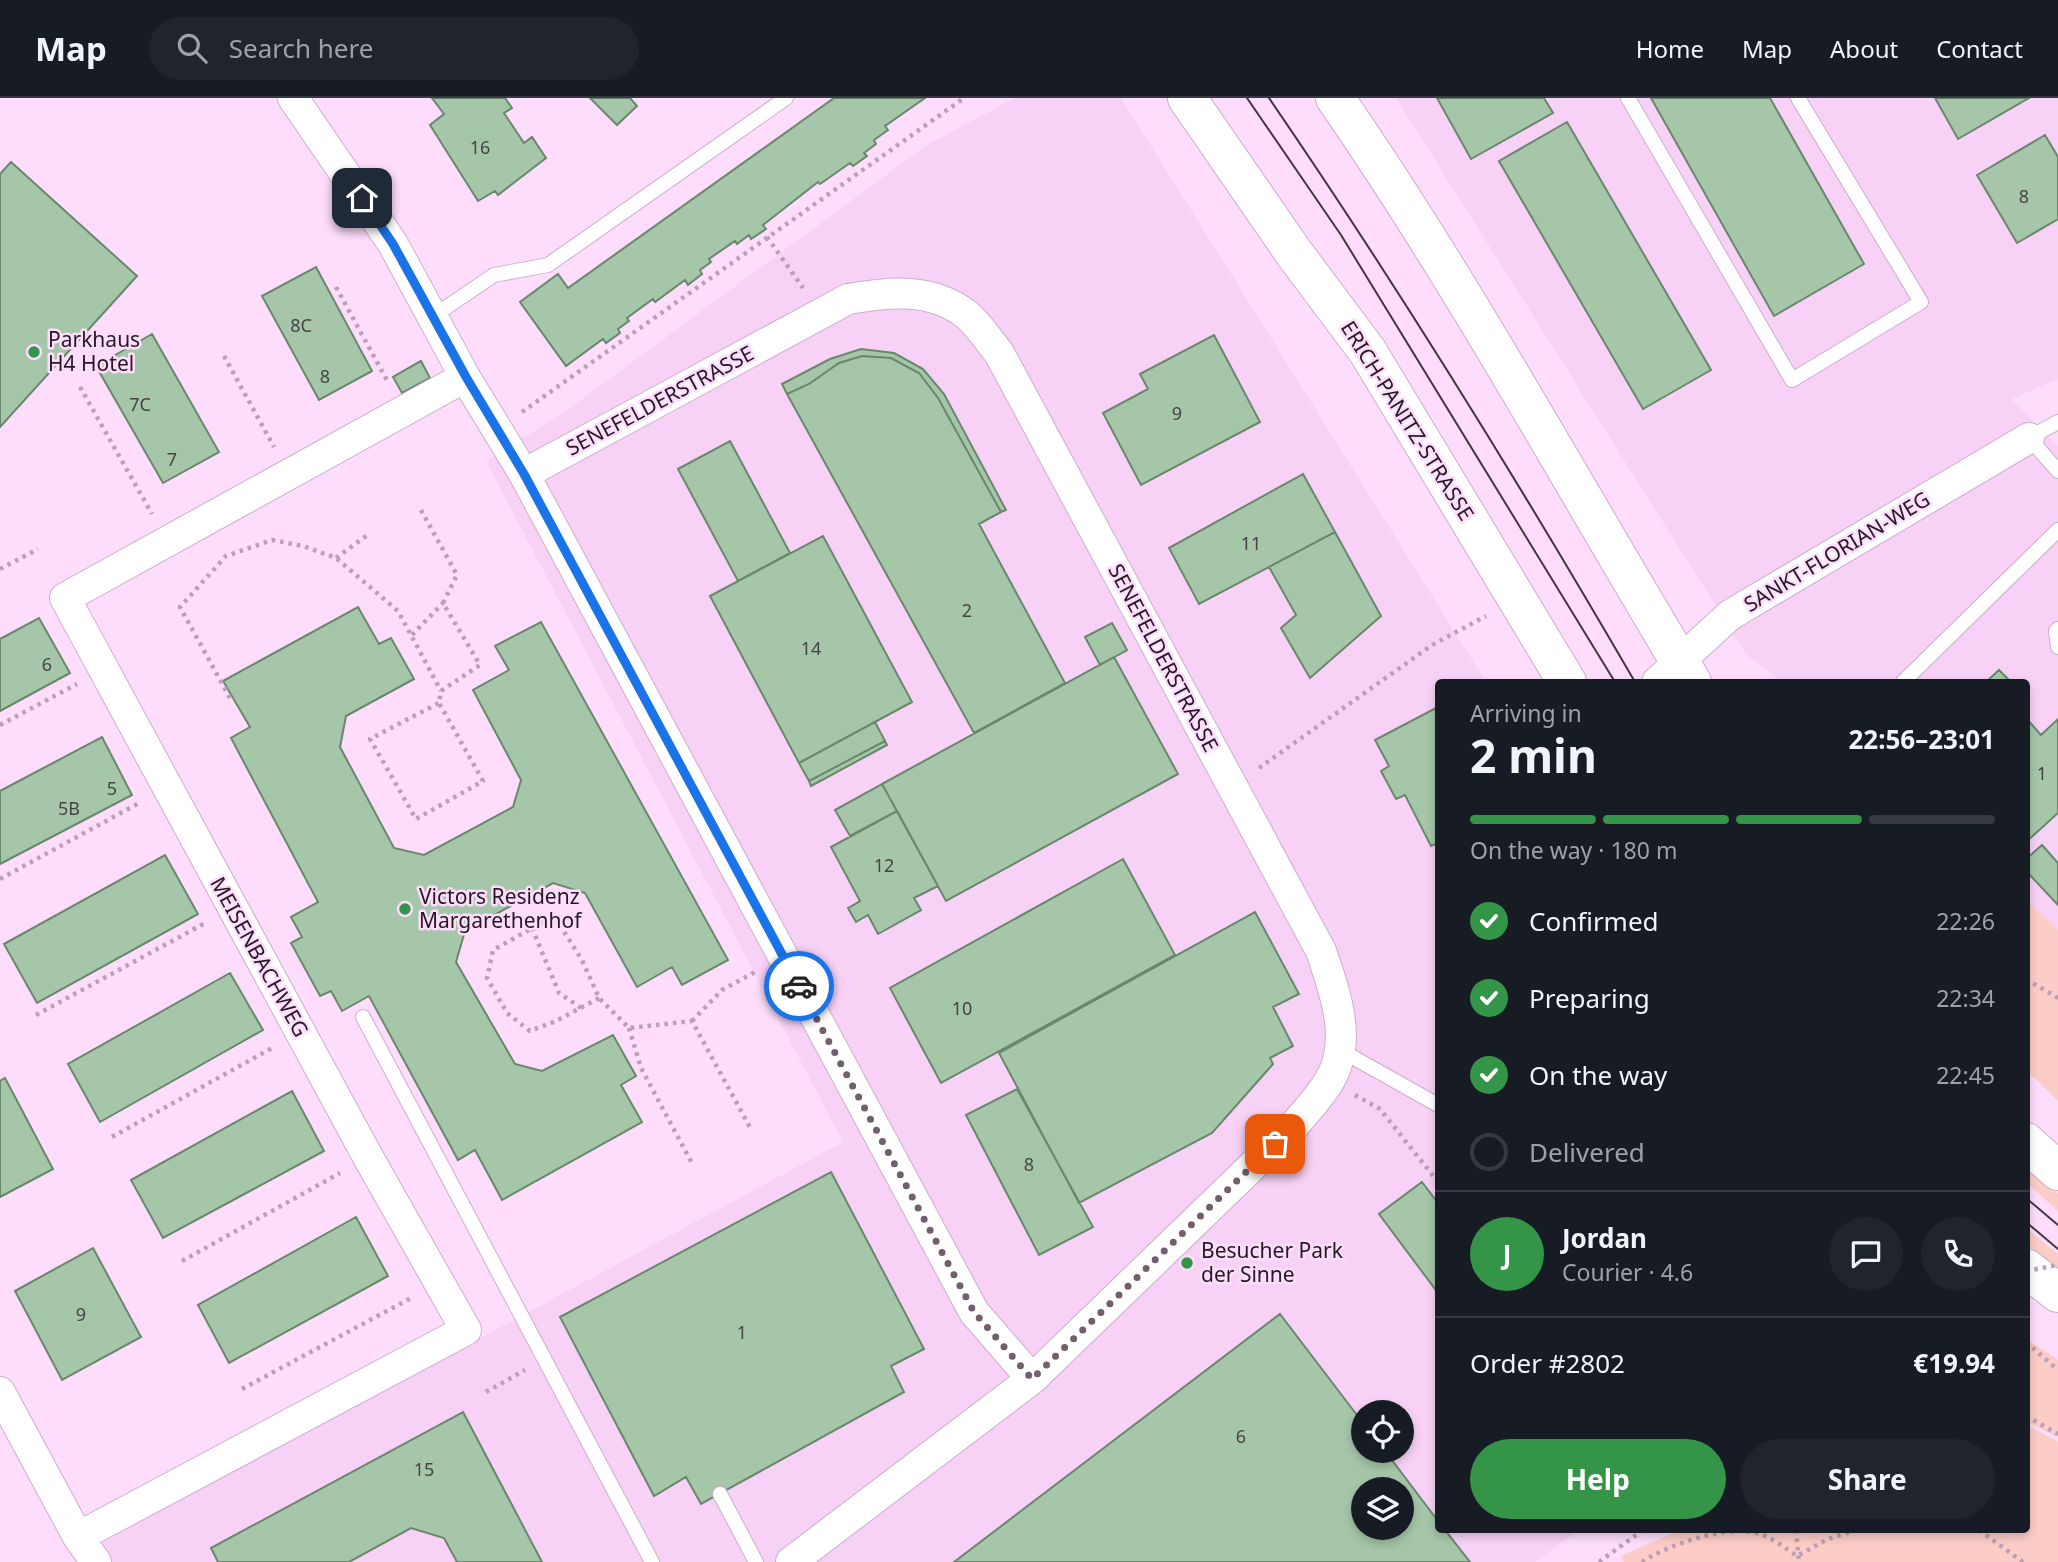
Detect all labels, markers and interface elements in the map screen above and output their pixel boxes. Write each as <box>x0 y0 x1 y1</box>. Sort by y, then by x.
search box <box>149 17 639 80</box>
text: Map <box>35 26 107 71</box>
icon: search <box>173 29 211 67</box>
text: Search here <box>229 30 373 66</box>
text: Home <box>1636 32 1704 65</box>
text: Map <box>1742 32 1792 65</box>
text: About <box>1830 32 1898 65</box>
text: Contact <box>1936 32 2023 65</box>
house number: 16 <box>470 135 490 159</box>
pin <box>332 168 392 228</box>
icon: home <box>343 179 381 217</box>
house number: 8 <box>2019 184 2029 208</box>
house number: 8C <box>290 313 312 337</box>
street label: ERICH-PANITZ-STRASSE <box>1335 315 1481 526</box>
place label: Parkhaus H4 Hotel <box>48 325 140 377</box>
street label: SENEFELDERSTRASSE <box>561 339 758 462</box>
marker: Parkhaus H4 Hotel <box>26 344 42 360</box>
house number: 8 <box>320 364 330 388</box>
house number: 7C <box>129 392 151 416</box>
house number: 9 <box>1172 401 1182 425</box>
house number: 7 <box>167 447 177 471</box>
street label: SANKT-FLORIAN-WEG <box>1738 484 1935 618</box>
house number: 11 <box>1241 531 1261 555</box>
street label: SENEFELDERSTRASSE <box>1102 559 1225 756</box>
house number: 2 <box>962 598 972 622</box>
house number: 14 <box>801 636 821 660</box>
house number: 6 <box>42 652 52 676</box>
text: Arriving in <box>1470 697 1582 729</box>
text: 22:56–23:01 <box>1848 721 1995 757</box>
text: 2 min <box>1470 724 1597 786</box>
house number: 1 <box>2037 761 2047 785</box>
house number: 5 <box>107 776 117 800</box>
house number: 5B <box>58 796 80 820</box>
text: On the way · 180 m <box>1470 834 1677 866</box>
house number: 12 <box>874 853 894 877</box>
street label: MEISENBACHWEG <box>204 871 316 1042</box>
place label: Victors Residenz Margarethenhof <box>419 882 583 934</box>
marker: Victors Residenz Margarethenhof <box>397 901 413 917</box>
icon: check <box>1470 902 1508 940</box>
text: Confirmed <box>1529 903 1659 939</box>
text: 22:26 <box>1936 905 1995 937</box>
courier <box>764 951 834 1021</box>
icon: car <box>780 967 818 1005</box>
icon: check <box>1470 979 1508 1017</box>
text: Preparing <box>1529 980 1650 1016</box>
text: 22:34 <box>1936 982 1995 1014</box>
house number: 10 <box>952 996 972 1020</box>
icon: check <box>1470 1056 1508 1094</box>
text: On the way <box>1529 1057 1667 1093</box>
text: 22:45 <box>1936 1059 1995 1091</box>
pin <box>1245 1114 1305 1174</box>
icon: bag <box>1256 1125 1294 1163</box>
text: Delivered <box>1529 1134 1645 1170</box>
house number: 8 <box>1024 1152 1034 1176</box>
button: chat <box>1829 1217 1903 1291</box>
button: phone <box>1921 1217 1995 1291</box>
text: Jordan <box>1562 1220 1647 1256</box>
place label: Besucher Park der Sinne <box>1201 1236 1344 1288</box>
text: J <box>1503 1236 1511 1272</box>
marker: Besucher Park der Sinne <box>1179 1255 1195 1271</box>
text: Courier · 4.6 <box>1562 1256 1693 1288</box>
house number: 9 <box>76 1302 86 1326</box>
house number: 1 <box>737 1320 747 1344</box>
text: Order #2802 <box>1470 1345 1625 1381</box>
text: €19.94 <box>1913 1345 1995 1381</box>
map controls <box>1351 1400 1414 1540</box>
button: locate <box>1351 1400 1414 1463</box>
house number: 6 <box>1236 1424 1246 1448</box>
button: Help <box>1470 1439 1726 1519</box>
button: Share <box>1740 1439 1995 1519</box>
house number: 15 <box>414 1457 434 1481</box>
button: layers <box>1351 1477 1414 1540</box>

